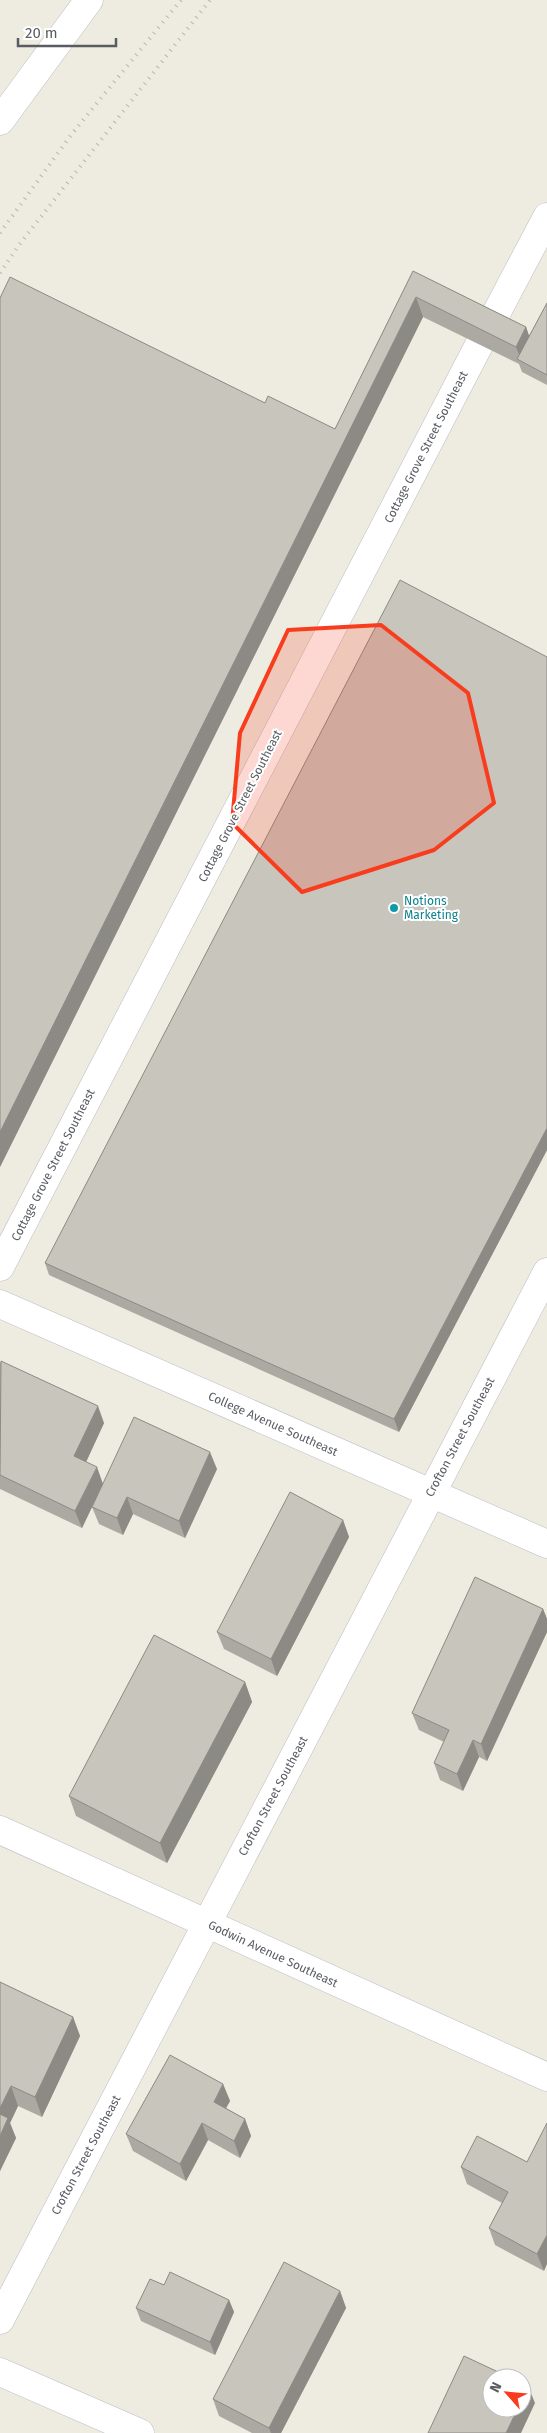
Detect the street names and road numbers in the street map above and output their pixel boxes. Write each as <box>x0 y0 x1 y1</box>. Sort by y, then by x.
street label: Cottage Grove Street Southeast <box>381 368 471 525</box>
street label: Cottage Grove Street Southeast <box>195 727 285 884</box>
street label: Cottage Grove Street Southeast <box>8 1086 98 1243</box>
street label: Crofton Street Southeast <box>422 1374 498 1499</box>
street label: College Avenue Southeast <box>206 1389 341 1459</box>
street label: Crofton Street Southeast <box>235 1733 311 1858</box>
street label: Godwin Avenue Southeast <box>206 1918 341 1991</box>
street label: Crofton Street Southeast <box>48 2092 124 2217</box>

